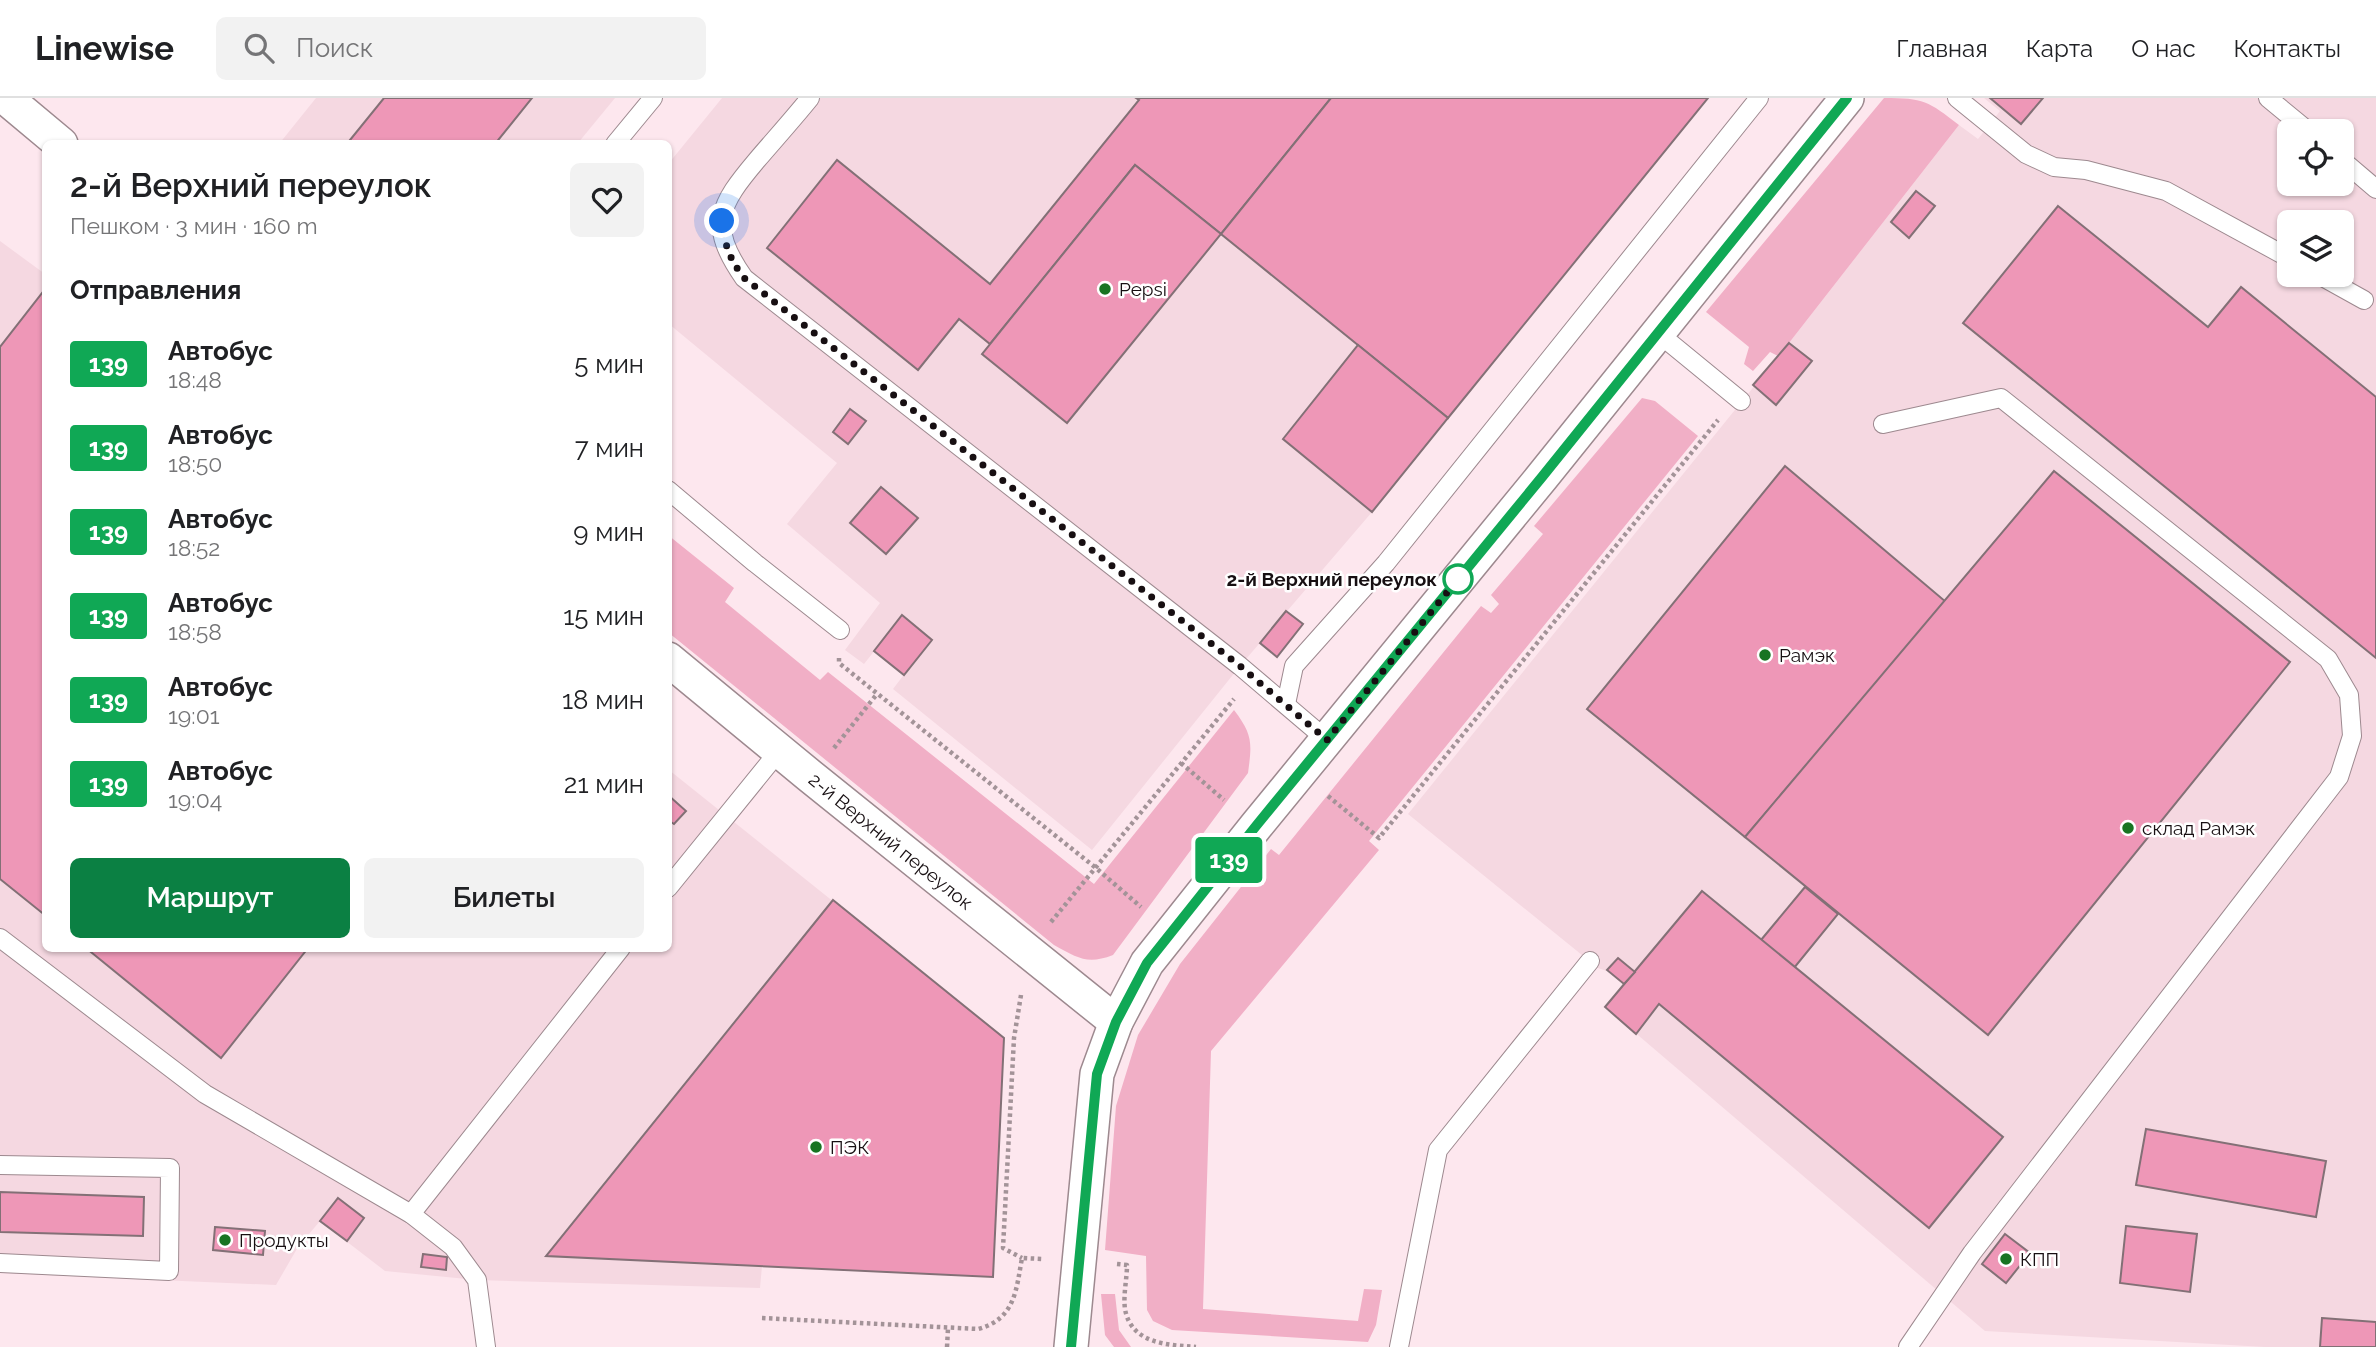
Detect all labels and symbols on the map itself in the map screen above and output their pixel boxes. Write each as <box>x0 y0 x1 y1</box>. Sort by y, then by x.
your location <box>704 203 739 238</box>
place label: Pepsi <box>1119 278 1167 300</box>
marker: Pepsi <box>1097 281 1113 297</box>
marker: 2-й Верхний переулок <box>1443 564 1473 594</box>
place label: 2-й Верхний переулок <box>1227 568 1437 590</box>
place label: Рамэк <box>1779 644 1835 666</box>
marker: Рамэк <box>1757 647 1773 663</box>
street label: 2-й Верхний переулок <box>805 768 977 914</box>
place label: склад Рамэк <box>2142 817 2255 839</box>
marker: склад Рамэк <box>2120 820 2136 836</box>
line badge: 139 <box>1189 837 1269 883</box>
place label: ПЭК <box>830 1136 869 1158</box>
marker: ПЭК <box>808 1139 824 1155</box>
place label: Продукты <box>239 1229 329 1251</box>
marker: Продукты <box>217 1232 233 1248</box>
place label: КПП <box>2020 1248 2059 1270</box>
marker: КПП <box>1998 1251 2014 1267</box>

